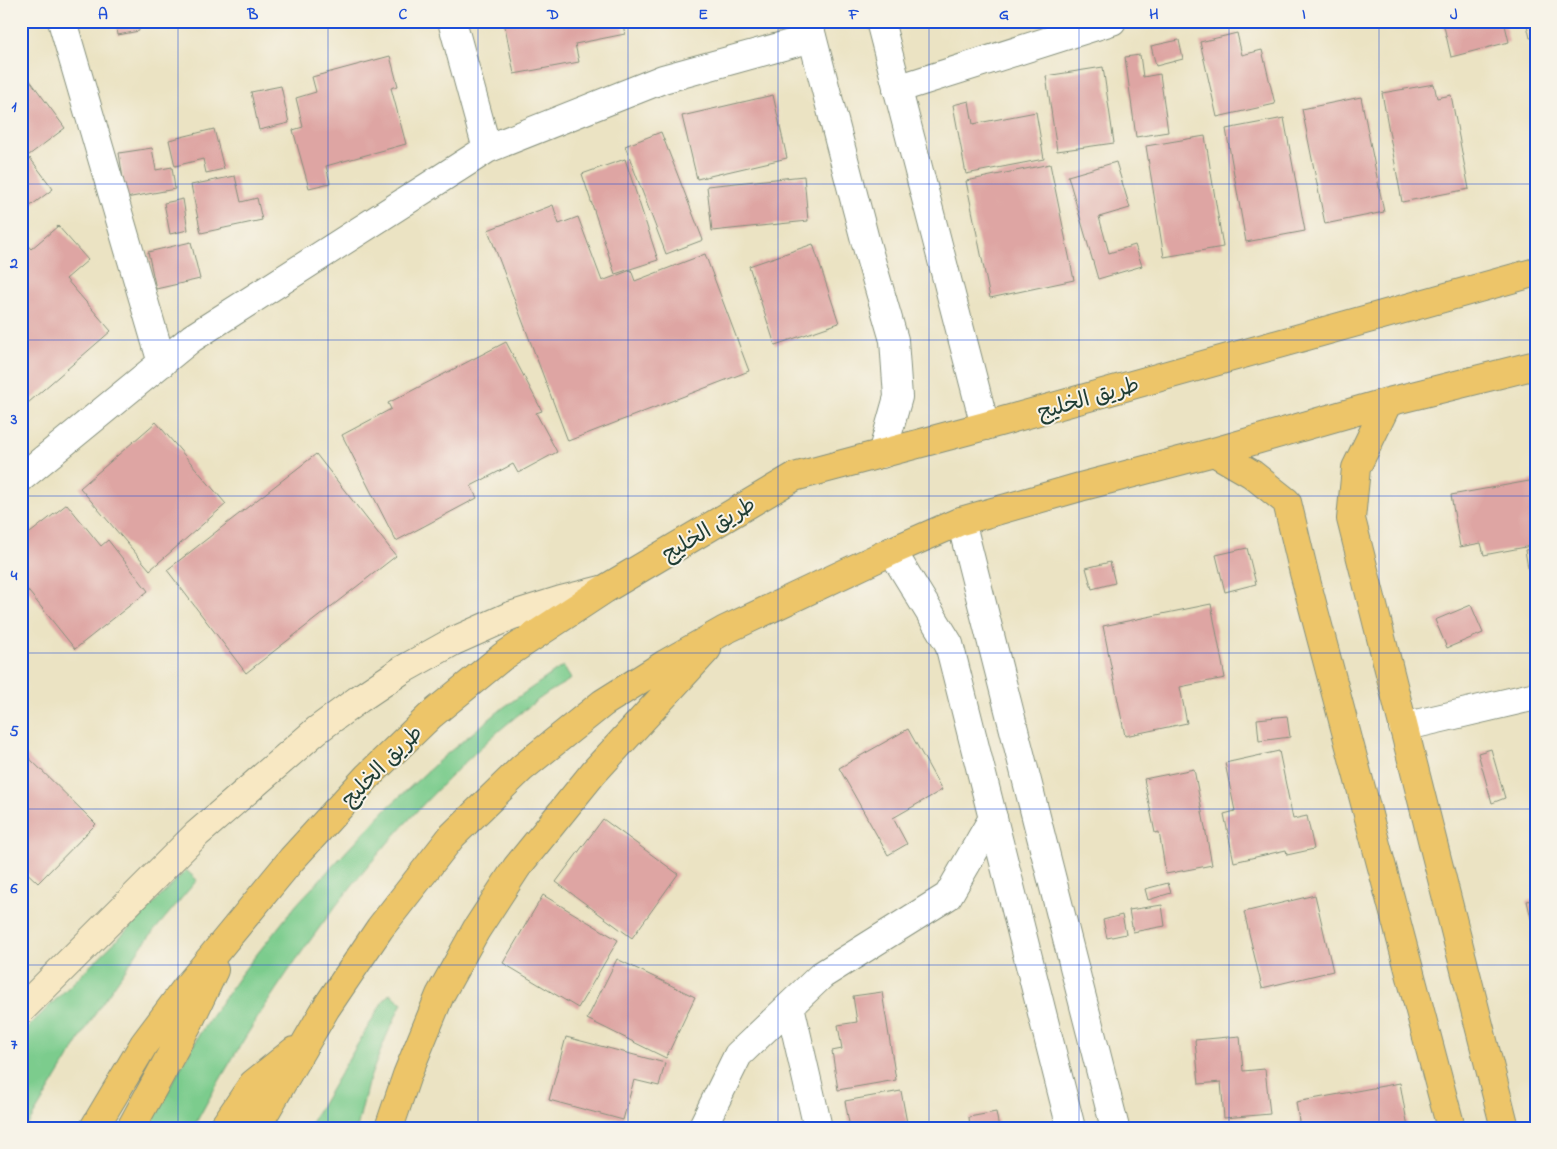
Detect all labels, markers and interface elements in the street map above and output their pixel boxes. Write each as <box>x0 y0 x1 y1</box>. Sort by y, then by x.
text: A <box>98 3 108 27</box>
text: B <box>247 3 259 27</box>
text: C <box>399 3 408 27</box>
text: D <box>546 3 559 27</box>
text: E <box>698 3 708 27</box>
text: F <box>848 3 860 27</box>
text: G <box>999 3 1009 27</box>
text: H <box>1149 3 1159 27</box>
text: I <box>1302 3 1306 27</box>
text: J <box>1450 3 1458 27</box>
text: 1 <box>11 95 17 119</box>
text: 2 <box>9 252 18 276</box>
street label: طريق الخليج <box>1034 370 1144 430</box>
text: 3 <box>10 408 18 432</box>
street label: طريق الخليج <box>656 490 763 571</box>
text: 4 <box>10 564 18 588</box>
street label: طريق الخليج <box>335 719 431 815</box>
text: 5 <box>9 720 19 744</box>
text: 6 <box>9 877 18 901</box>
text: 7 <box>11 1033 18 1057</box>

